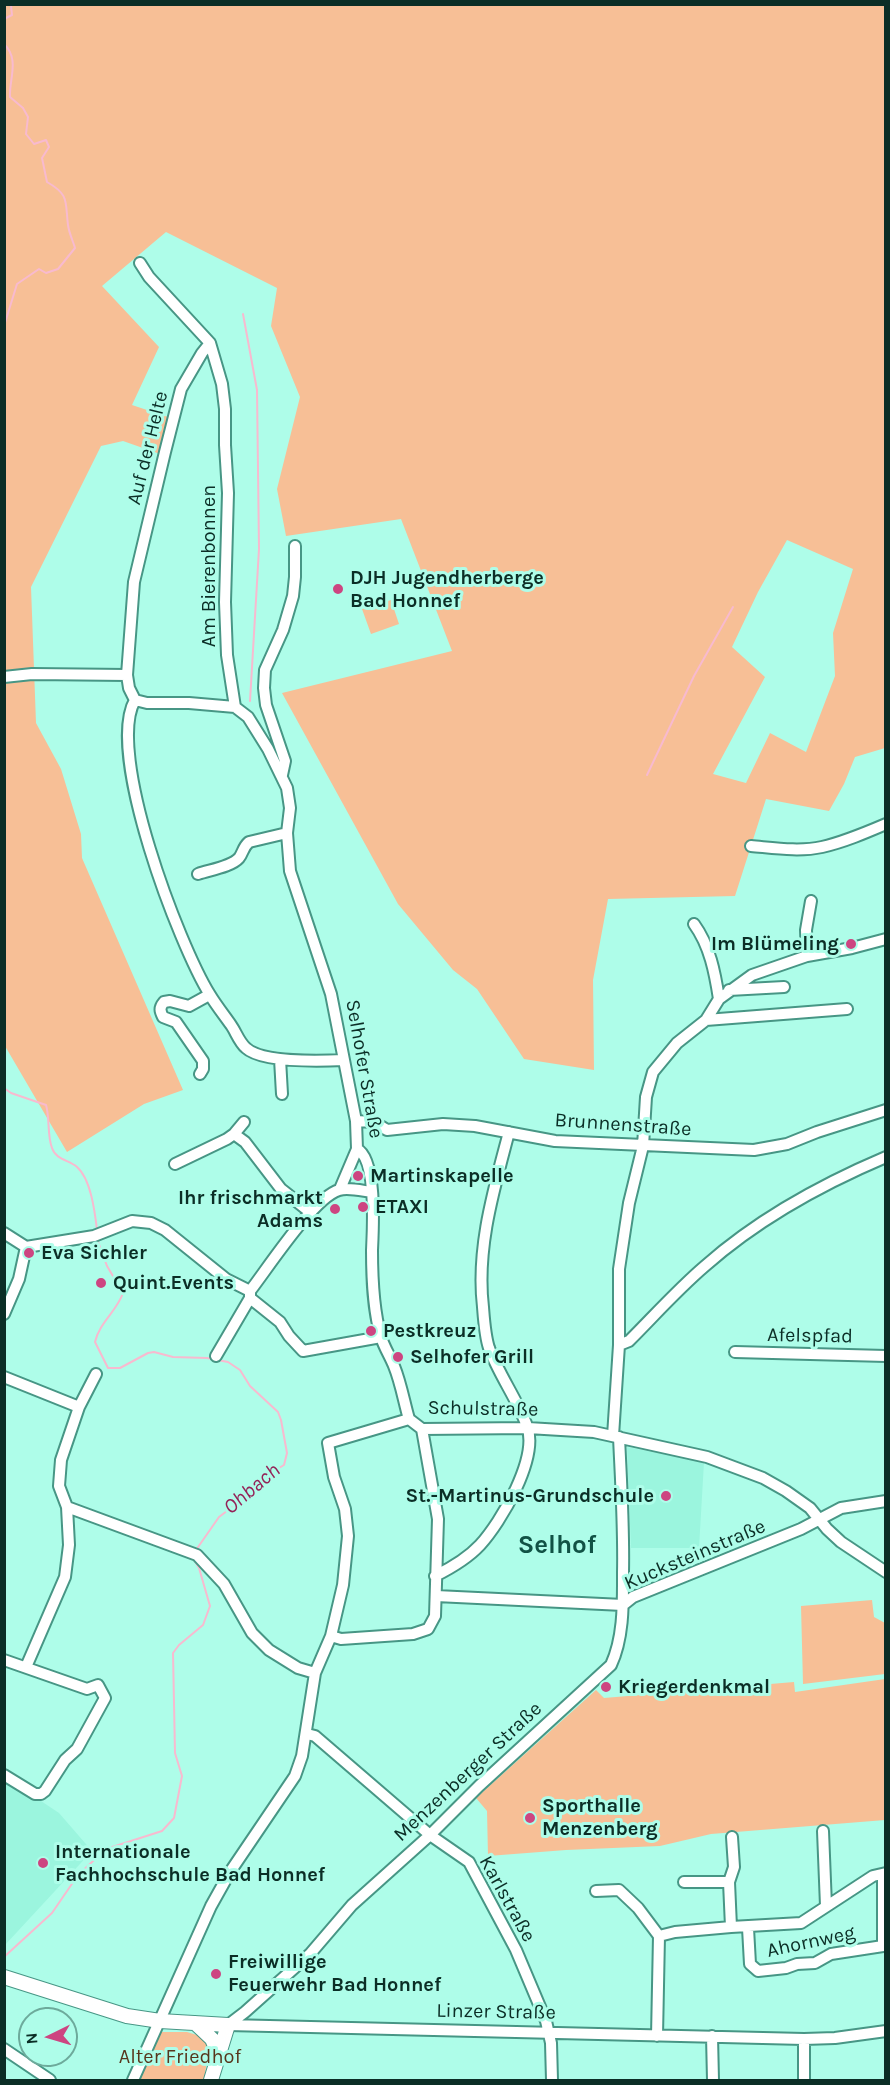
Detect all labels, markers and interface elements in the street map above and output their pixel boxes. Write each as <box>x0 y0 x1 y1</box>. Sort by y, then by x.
street label: Auf der Helte <box>122 389 174 507</box>
street label: Am Bierenbonnen <box>197 485 221 647</box>
place label: DJH Jugendherberge Bad Honnef <box>350 566 544 613</box>
marker: DJH Jugendherberge Bad Honnef <box>331 582 345 596</box>
place label: Im Blümeling <box>711 932 839 956</box>
marker: Im Blümeling <box>844 937 858 951</box>
street label: Selhofer Straße <box>340 998 388 1140</box>
street label: Brunnenstraße <box>554 1108 692 1142</box>
place label: Martinskapelle <box>370 1164 514 1188</box>
marker: Martinskapelle <box>351 1169 365 1183</box>
place label: Ihr frischmarkt Adams <box>178 1186 323 1233</box>
place label: ETAXI <box>375 1195 429 1219</box>
marker: ETAXI <box>356 1200 370 1214</box>
marker: Ihr frischmarkt Adams <box>328 1202 342 1216</box>
place label: Eva Sichler <box>41 1241 147 1265</box>
marker: Eva Sichler <box>22 1246 36 1260</box>
place label: Quint.Events <box>113 1271 234 1295</box>
marker: Quint.Events <box>94 1276 108 1290</box>
place label: Pestkreuz <box>383 1319 476 1343</box>
street label: Afelspfad <box>767 1323 853 1349</box>
marker: Pestkreuz <box>364 1324 378 1338</box>
place label: Selhofer Grill <box>410 1345 534 1369</box>
marker: Selhofer Grill <box>391 1350 405 1364</box>
street label: Schulstraße <box>427 1396 539 1422</box>
water label: Ohbach <box>218 1458 286 1520</box>
place label: St.-Martinus-Grundschule <box>406 1484 654 1508</box>
marker: St.-Martinus-Grundschule <box>659 1489 673 1503</box>
street label: Kucksteinstraße <box>621 1514 769 1596</box>
district label: Selhof <box>518 1530 596 1562</box>
place label: Kriegerdenkmal <box>618 1675 770 1699</box>
marker: Kriegerdenkmal <box>599 1680 613 1694</box>
street label: Menzenberger Straße <box>389 1697 547 1847</box>
place label: Sporthalle Menzenberg <box>542 1794 658 1841</box>
marker: Sporthalle Menzenberg <box>523 1811 537 1825</box>
place label: Internationale Fachhochschule Bad Honnef <box>55 1840 325 1887</box>
street label: Karlstraße <box>474 1852 540 1946</box>
marker: Internationale Fachhochschule Bad Honnef <box>36 1856 50 1870</box>
street label: Ahornweg <box>765 1921 857 1963</box>
place label: Freiwillige Feuerwehr Bad Honnef <box>228 1950 441 1997</box>
marker: Freiwillige Feuerwehr Bad Honnef <box>209 1967 223 1981</box>
street label: Linzer Straße <box>436 1999 556 2025</box>
north arrow <box>18 2007 78 2067</box>
text: N <box>22 2032 42 2045</box>
park label: Alter Friedhof <box>119 2045 241 2069</box>

